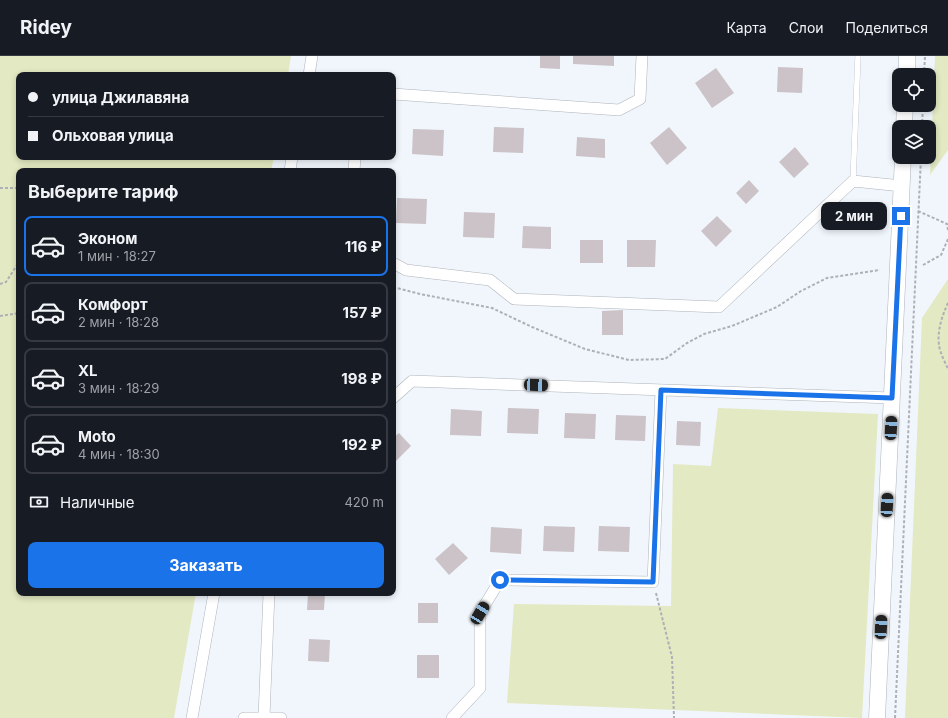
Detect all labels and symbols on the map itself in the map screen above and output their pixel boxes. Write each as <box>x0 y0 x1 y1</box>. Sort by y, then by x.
callout: 2 мин <box>821 202 887 230</box>
route end <box>892 207 910 225</box>
car <box>524 379 548 391</box>
car <box>884 416 898 440</box>
car <box>880 493 894 517</box>
route start <box>491 571 509 589</box>
car <box>469 600 491 626</box>
car <box>874 615 888 639</box>

